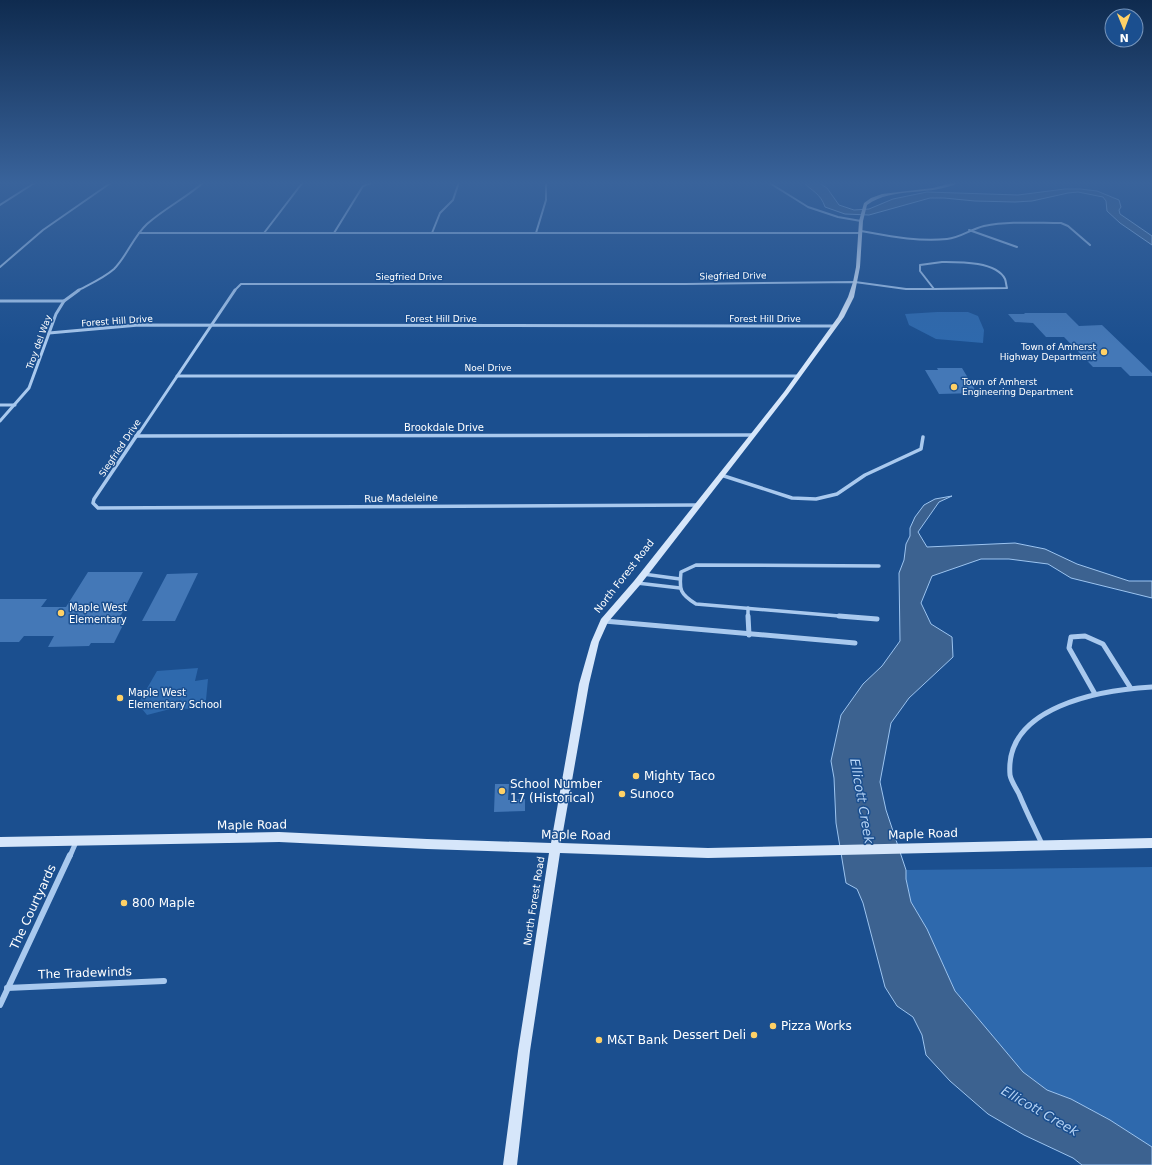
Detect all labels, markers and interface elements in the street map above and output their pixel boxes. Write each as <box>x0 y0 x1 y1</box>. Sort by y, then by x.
north arrow <box>1104 8 1144 48</box>
text: N <box>1119 31 1129 44</box>
street label: Siegfried Drive <box>699 270 767 282</box>
street label: Siegfried Drive <box>376 272 443 282</box>
street label: Troy del Way <box>24 313 54 372</box>
street label: Forest Hill Drive <box>81 313 154 328</box>
street label: Forest Hill Drive <box>405 314 477 324</box>
street label: Forest Hill Drive <box>729 314 801 324</box>
place label: Town of Amherst Highway Department <box>1000 342 1096 362</box>
marker: Town of Amherst Highway Department <box>1099 347 1109 357</box>
street label: Noel Drive <box>464 363 512 373</box>
place label: Town of Amherst Engineering Department <box>961 377 1074 397</box>
marker: Town of Amherst Engineering Department <box>949 382 959 392</box>
street label: Siegfried Drive <box>97 417 143 479</box>
street label: Brookdale Drive <box>404 422 484 433</box>
street label: Rue Madeleine <box>364 492 438 504</box>
street label: North Forest Road <box>592 537 656 615</box>
place label: Maple West Elementary <box>69 602 127 625</box>
marker: Maple West Elementary <box>56 608 66 618</box>
place label: Maple West Elementary School <box>128 687 222 710</box>
marker: Maple West Elementary School <box>115 693 125 703</box>
water label: Ellicott Creek <box>847 757 877 845</box>
place label: Mighty Taco <box>644 769 715 783</box>
marker: Mighty Taco <box>631 771 641 781</box>
place label: School Number 17 (Historical) <box>510 777 602 805</box>
marker: School Number 17 (Historical) <box>497 786 507 796</box>
place label: Sunoco <box>630 787 674 801</box>
marker: Sunoco <box>617 789 627 799</box>
street label: Maple Road <box>217 817 287 833</box>
street label: Maple Road <box>888 826 958 842</box>
street label: Maple Road <box>541 827 611 843</box>
street label: North Forest Road <box>522 856 546 946</box>
street label: The Courtyards <box>7 862 59 953</box>
place label: 800 Maple <box>132 896 195 910</box>
marker: 800 Maple <box>119 898 129 908</box>
street label: The Tradewinds <box>37 964 132 982</box>
place label: Pizza Works <box>781 1019 852 1033</box>
marker: Pizza Works <box>768 1021 778 1031</box>
place label: Dessert Deli <box>673 1028 746 1042</box>
marker: Dessert Deli <box>749 1030 759 1040</box>
place label: M&T Bank <box>607 1033 668 1047</box>
marker: M&T Bank <box>594 1035 604 1045</box>
water label: Ellicott Creek <box>999 1083 1082 1139</box>

